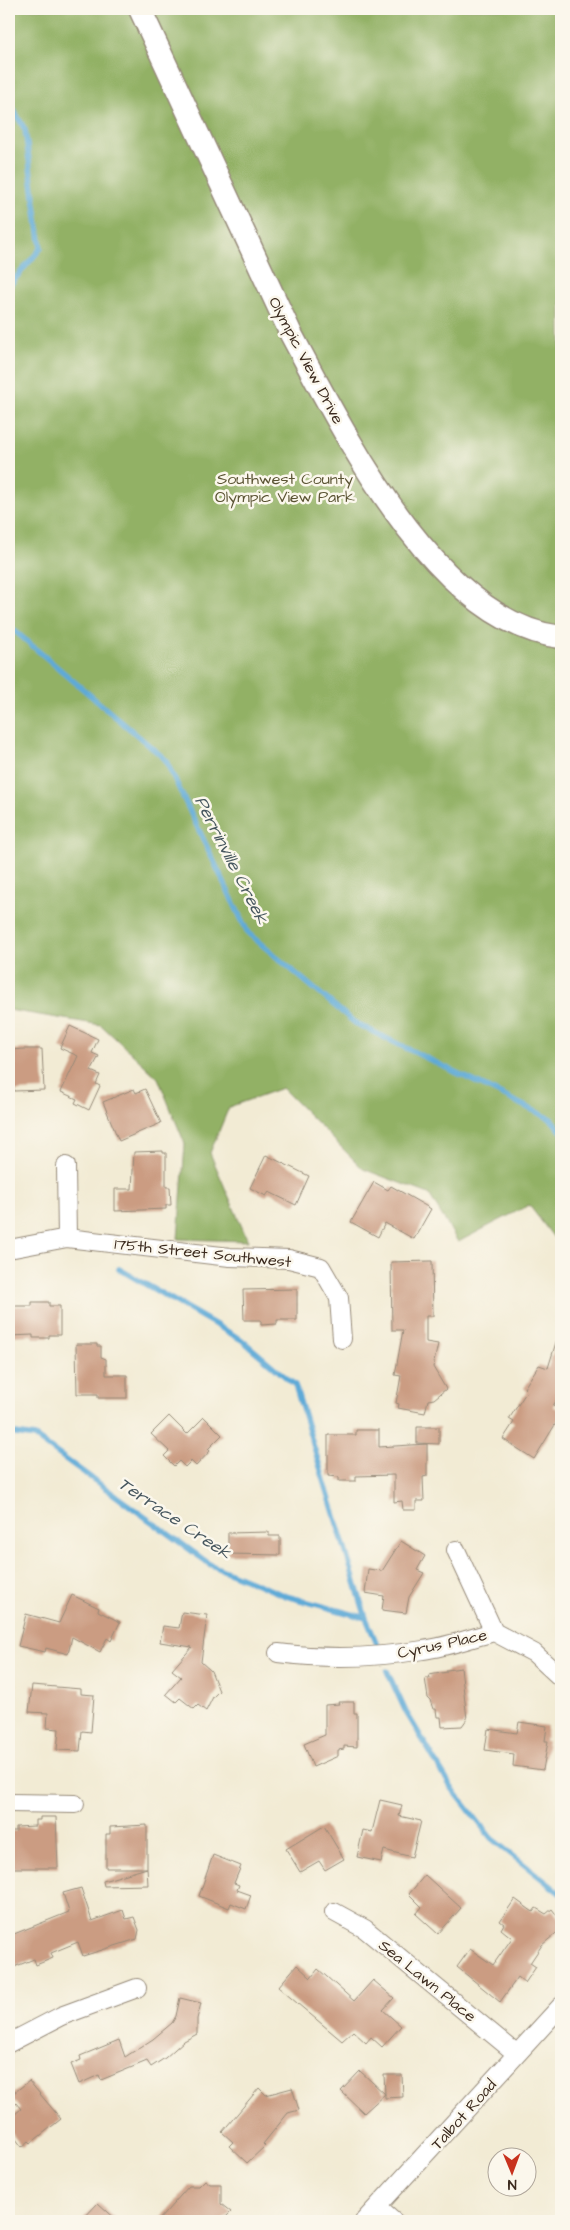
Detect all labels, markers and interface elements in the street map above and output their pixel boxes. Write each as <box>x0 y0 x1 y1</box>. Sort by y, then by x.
street label: Olympic View Drive <box>262 293 349 429</box>
park label: Southwest County Olympic View Park <box>215 468 355 509</box>
water label: Perrinville Creek <box>188 792 275 929</box>
street label: 175th Street Southwest <box>113 1233 293 1273</box>
water label: Terrace Creek <box>113 1471 237 1566</box>
street label: Cyrus Place <box>395 1624 490 1665</box>
street label: Sea Lawn Place <box>374 1935 481 2027</box>
street label: Talbot Road <box>426 2075 501 2155</box>
north arrow <box>488 2148 538 2198</box>
text: N <box>507 2174 517 2194</box>

